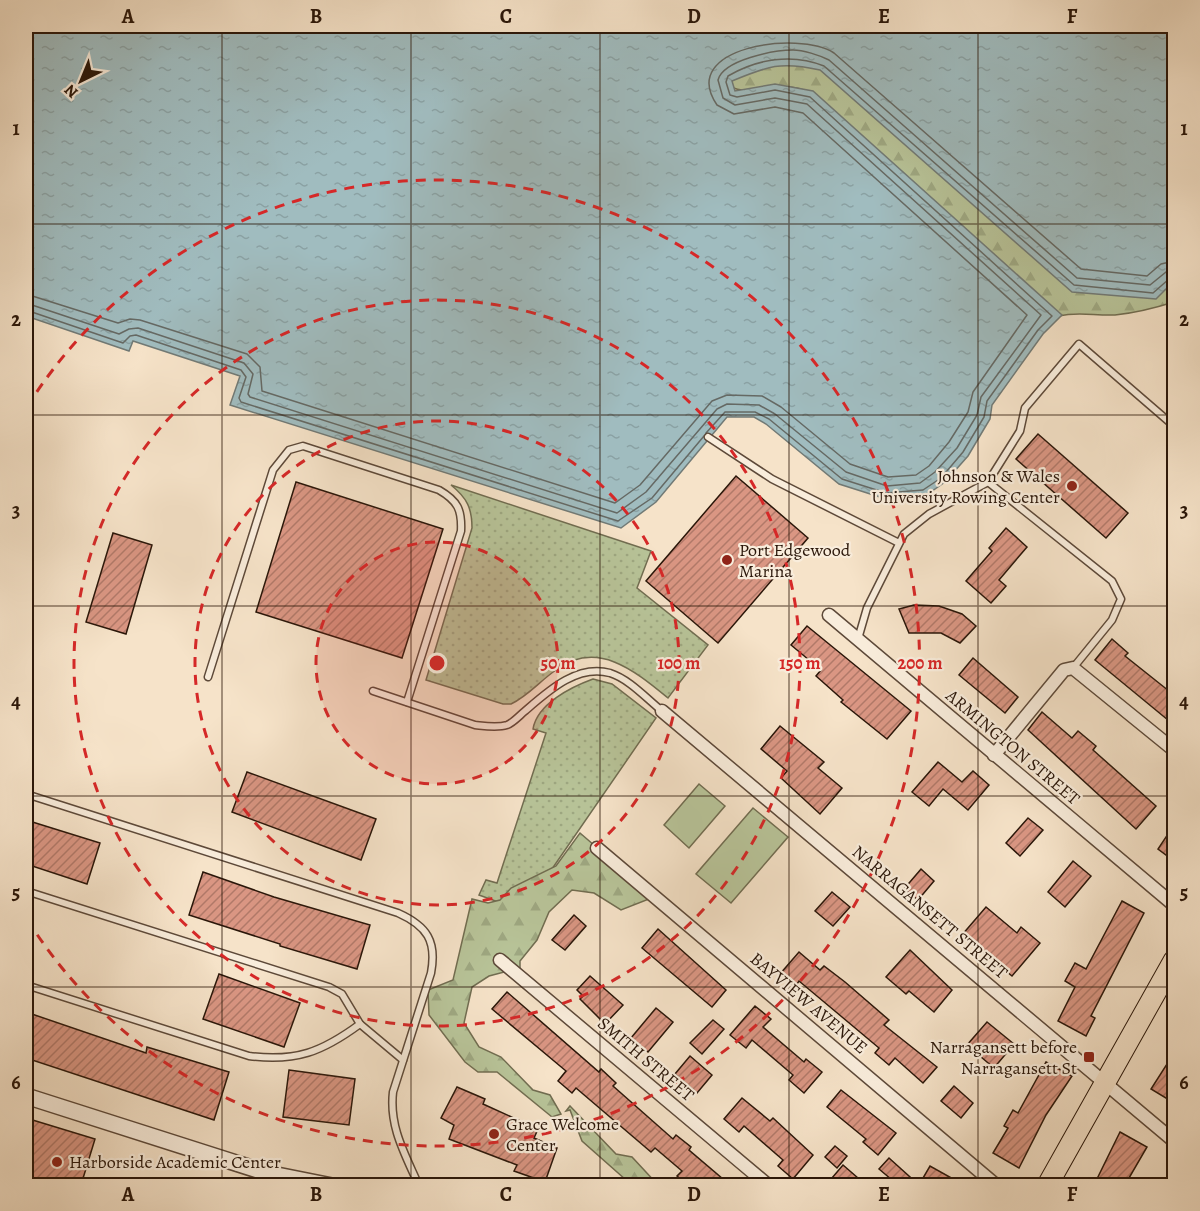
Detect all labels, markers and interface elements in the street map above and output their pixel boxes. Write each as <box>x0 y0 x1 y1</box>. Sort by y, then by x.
text: A <box>121 3 135 30</box>
text: B <box>310 3 322 30</box>
text: C <box>500 3 512 30</box>
text: D <box>687 3 701 30</box>
text: E <box>878 3 890 30</box>
text: F <box>1067 3 1078 30</box>
north arrow <box>51 51 111 111</box>
text: N <box>59 79 83 103</box>
text: 1 <box>12 115 20 142</box>
text: 1 <box>1180 115 1188 142</box>
text: 2 <box>11 306 21 333</box>
text: 2 <box>1179 306 1189 333</box>
place label: Johnson & Wales University Rowing Center <box>872 464 1060 509</box>
marker: Johnson & Wales University Rowing Center <box>1065 479 1079 493</box>
text: 3 <box>12 497 20 524</box>
text: 3 <box>1180 497 1188 524</box>
place label: Port Edgewood Marina <box>739 538 851 583</box>
marker: Port Edgewood Marina <box>720 553 734 567</box>
text: 50 m <box>541 651 575 675</box>
text: 100 m <box>658 651 700 675</box>
text: 150 m <box>779 651 821 675</box>
text: 200 m <box>897 651 943 675</box>
centre of rings <box>427 653 447 673</box>
street label: ARMINGTON STREET <box>940 683 1085 810</box>
text: 4 <box>11 688 21 715</box>
text: 4 <box>1179 688 1189 715</box>
street label: NARRAGANSETT STREET <box>847 840 1013 984</box>
text: 5 <box>12 879 20 906</box>
text: 5 <box>1180 879 1188 906</box>
street label: BAYVIEW AVENUE <box>745 947 873 1059</box>
street label: SMITH STREET <box>593 1011 700 1107</box>
place label: Narragansett before Narragansett St <box>930 1035 1077 1080</box>
marker: Narragansett before Narragansett St <box>1082 1050 1096 1064</box>
text: 6 <box>11 1069 21 1096</box>
text: 6 <box>1179 1069 1189 1096</box>
place label: Grace Welcome Center <box>506 1112 619 1157</box>
marker: Grace Welcome Center <box>487 1127 501 1141</box>
place label: Harborside Academic Center <box>69 1150 281 1174</box>
marker: Harborside Academic Center <box>50 1155 64 1169</box>
text: A <box>121 1181 135 1208</box>
text: B <box>310 1181 322 1208</box>
text: C <box>500 1181 512 1208</box>
text: D <box>687 1181 701 1208</box>
text: E <box>878 1181 890 1208</box>
text: F <box>1067 1181 1078 1208</box>

